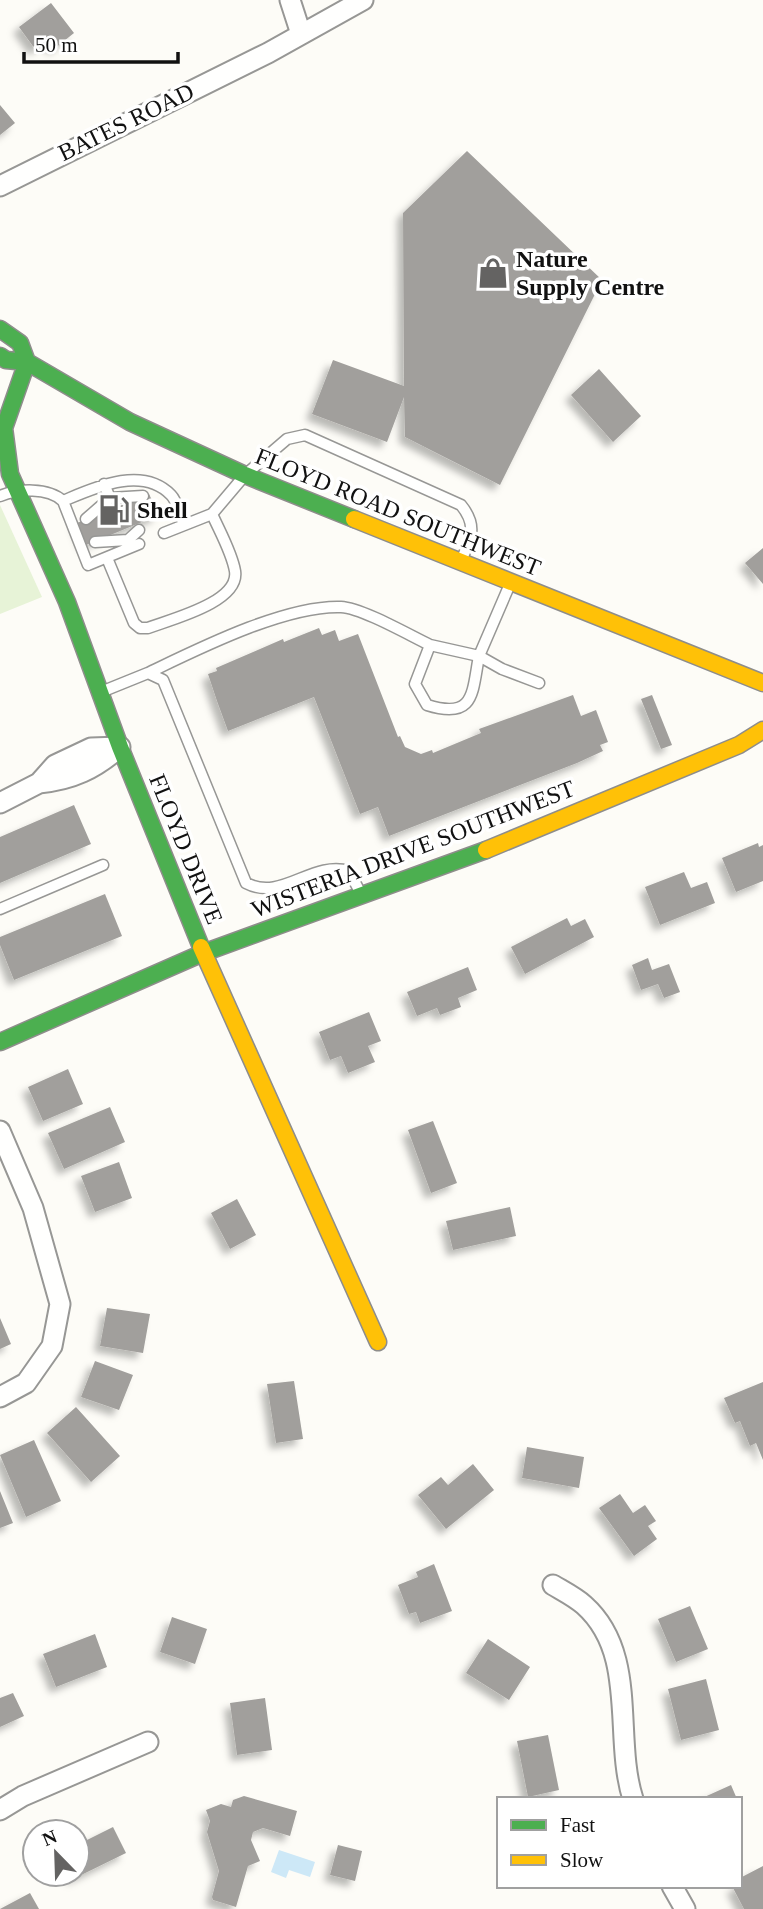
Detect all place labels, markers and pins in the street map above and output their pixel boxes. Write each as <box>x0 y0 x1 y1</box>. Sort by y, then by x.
place label: Nature Supply Centre <box>516 246 665 300</box>
shop icon: Nature Supply Centre <box>476 256 510 290</box>
fuel station icon: Shell <box>97 493 131 527</box>
place label: Shell <box>137 497 188 523</box>

